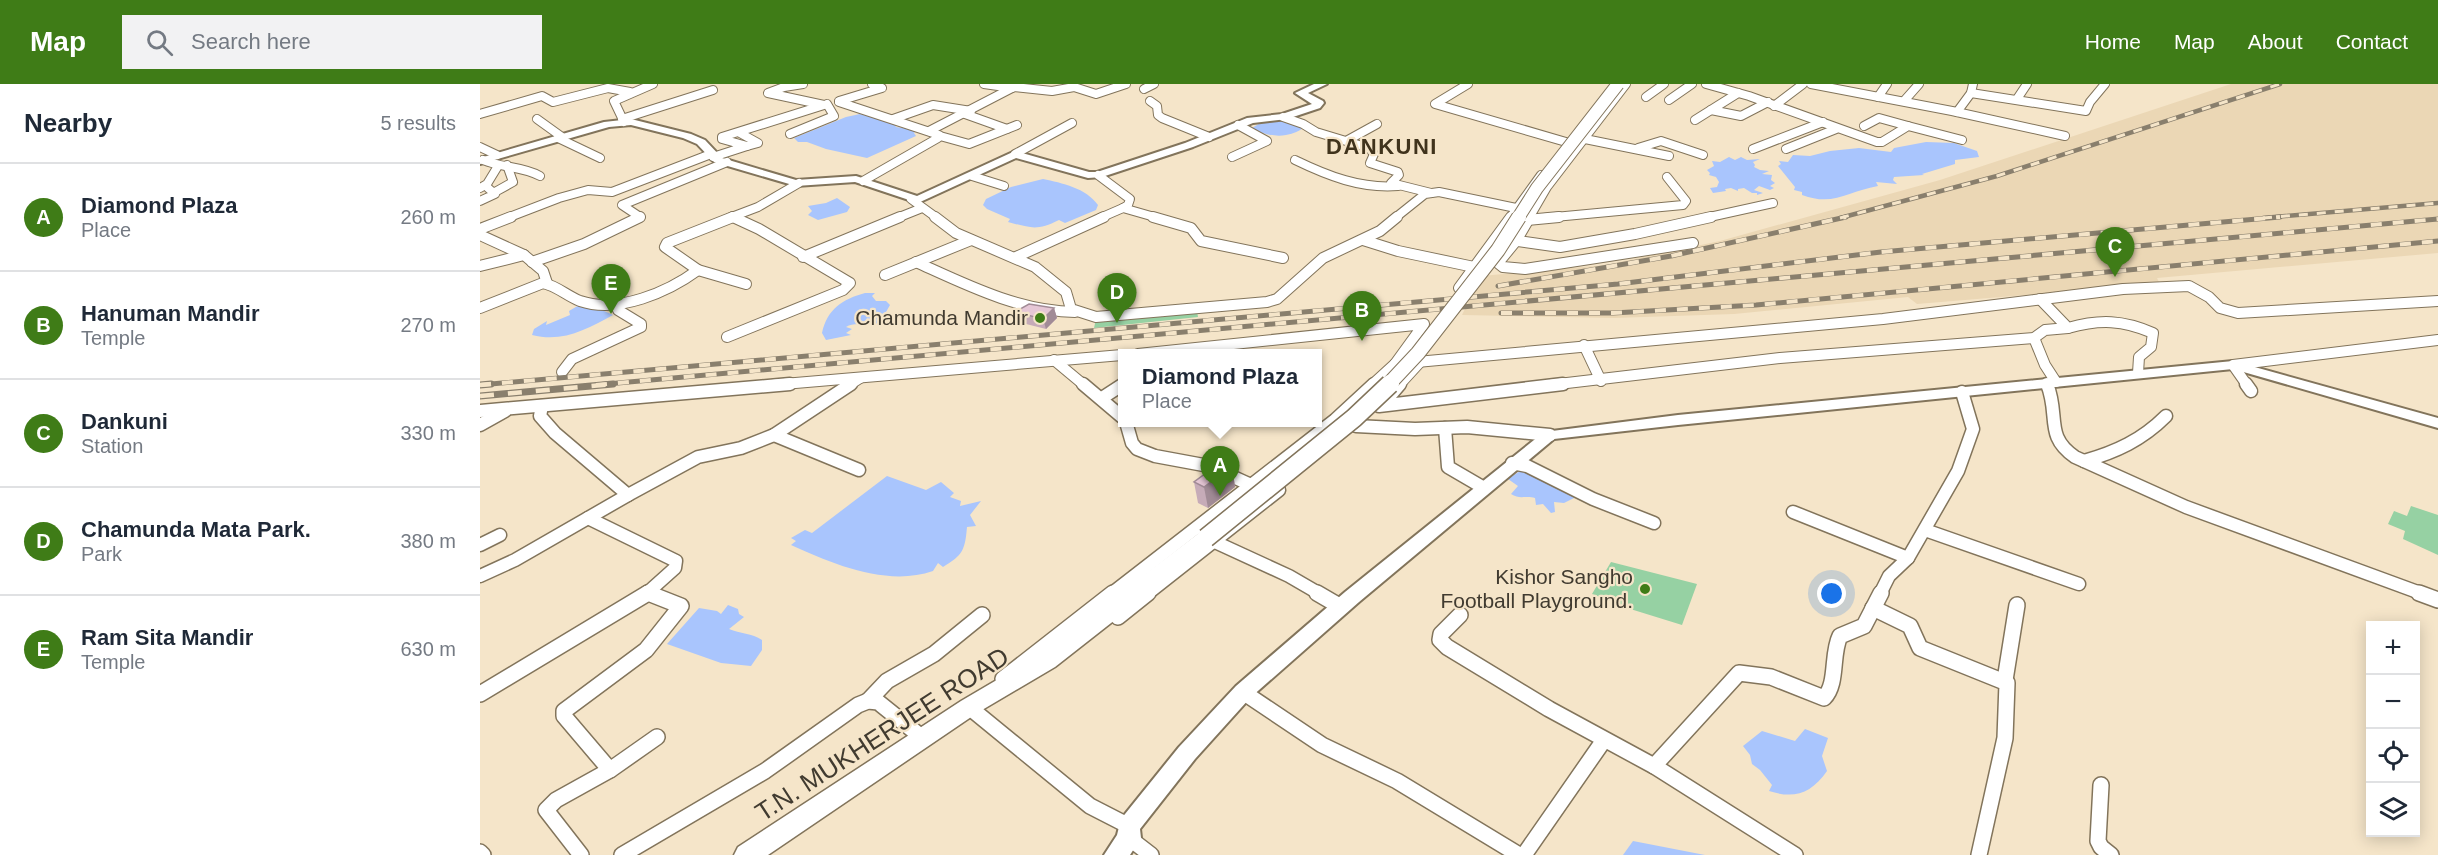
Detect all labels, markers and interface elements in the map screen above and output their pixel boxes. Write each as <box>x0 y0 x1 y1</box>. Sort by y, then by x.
search box <box>122 15 542 69</box>
text: Map <box>30 26 86 57</box>
icon: search <box>143 26 176 59</box>
text: Search here <box>191 29 311 54</box>
text: Home <box>2085 30 2141 53</box>
text: Map <box>2174 30 2215 53</box>
text: About <box>2248 30 2303 53</box>
text: Contact <box>2336 30 2408 53</box>
text: Nearby <box>24 108 112 138</box>
text: 5 results <box>380 112 456 134</box>
district label: DANKUNI <box>1326 134 1438 159</box>
text: Diamond Plaza <box>81 193 237 218</box>
text: A <box>36 206 51 228</box>
text: 260 m <box>400 206 456 228</box>
text: Place <box>81 219 131 241</box>
pin: C <box>2096 228 2134 277</box>
pin: E <box>592 264 630 314</box>
pin: D <box>1098 274 1136 323</box>
pin: B <box>1342 292 1382 341</box>
text: Hanuman Mandir <box>81 301 259 326</box>
place label: Chamunda Mandir <box>855 306 1028 329</box>
marker: Chamunda Mandir <box>1033 311 1047 325</box>
text: B <box>36 314 51 336</box>
text: 270 m <box>400 314 456 336</box>
text: Temple <box>81 327 145 349</box>
popup <box>1118 349 1322 427</box>
text: Diamond Plaza <box>1142 364 1298 389</box>
text: Place <box>1142 390 1192 412</box>
text: Dankuni <box>81 409 168 434</box>
text: C <box>36 422 51 444</box>
text: 330 m <box>400 422 456 444</box>
text: Station <box>81 435 143 457</box>
pin: A <box>1200 446 1240 496</box>
text: Chamunda Mata Park. <box>81 517 311 542</box>
text: D <box>36 530 51 552</box>
text: 380 m <box>400 530 456 552</box>
text: Park <box>81 543 122 565</box>
place label: Kishor Sangho Football Playground. <box>1440 565 1633 612</box>
your location <box>1817 579 1846 608</box>
marker: Kishor Sangho Football Playground. <box>1638 582 1652 596</box>
map controls <box>2366 621 2420 837</box>
button: + <box>2366 621 2420 675</box>
text: Ram Sita Mandir <box>81 625 253 650</box>
text: E <box>37 638 50 660</box>
text: 630 m <box>400 638 456 660</box>
street label: T.N. MUKHERJEE ROAD <box>750 641 1014 827</box>
text: Temple <box>81 651 145 673</box>
button: − <box>2366 675 2420 729</box>
button: locate <box>2366 729 2420 783</box>
button: layers <box>2366 783 2420 837</box>

